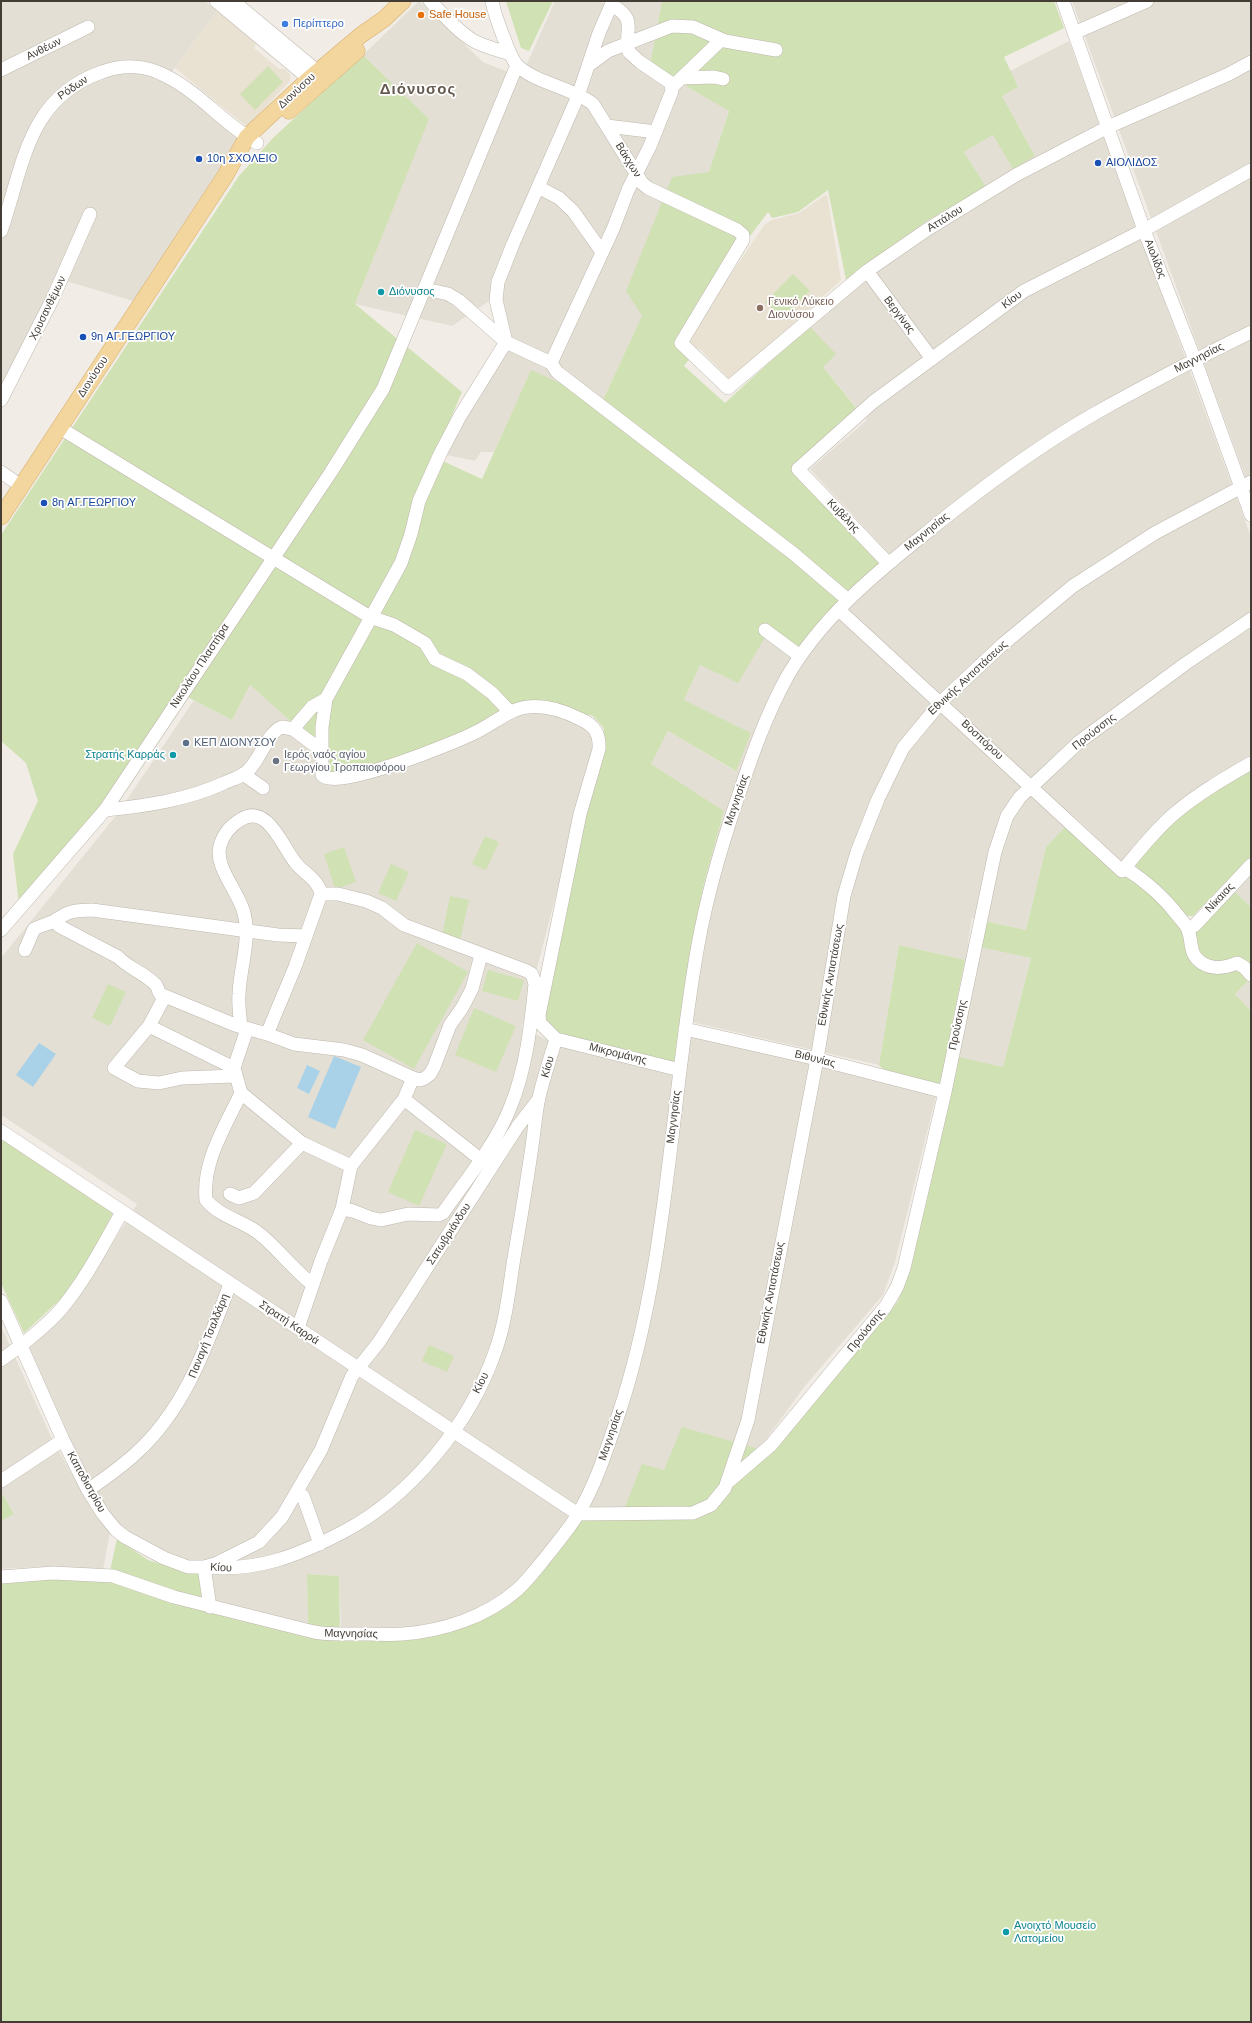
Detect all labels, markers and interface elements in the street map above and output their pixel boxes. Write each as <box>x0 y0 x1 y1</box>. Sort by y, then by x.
place label: Safe House <box>429 8 486 22</box>
marker: Safe House <box>416 10 426 20</box>
place label: Περίπτερο <box>293 17 344 31</box>
marker: Περίπτερο <box>280 19 290 29</box>
street label: Ανθέων <box>24 35 64 63</box>
street label: Διονύσου <box>276 70 318 112</box>
street label: Ρόδων <box>55 73 91 103</box>
district label: Διόνυσος <box>380 81 456 99</box>
street label: Βάκχων <box>612 140 644 180</box>
place label: 10η ΣΧΟΛΕΙΟ <box>207 152 277 166</box>
marker: 10η ΣΧΟΛΕΙΟ <box>194 154 204 164</box>
place label: ΑΙΟΛΙΔΟΣ <box>1106 156 1158 170</box>
marker: ΑΙΟΛΙΔΟΣ <box>1093 158 1103 168</box>
street label: Αττάλου <box>925 203 965 235</box>
street label: Αιολίδος <box>1141 237 1169 281</box>
street label: Χρυσανθέμων <box>27 274 69 342</box>
place label: Διόνυσος <box>389 285 435 299</box>
marker: Διόνυσος <box>376 287 386 297</box>
street label: Κίου <box>999 288 1025 312</box>
street label: Βεργίνας <box>881 294 917 336</box>
place label: Γενικό Λύκειο Διονύσου <box>768 295 834 321</box>
marker: Γενικό Λύκειο Διονύσου <box>755 303 765 313</box>
place label: 9η ΑΓ.ΓΕΩΡΓΙΟΥ <box>91 330 175 344</box>
marker: 9η ΑΓ.ΓΕΩΡΓΙΟΥ <box>78 332 88 342</box>
street label: Μαγνησίας <box>1172 340 1226 376</box>
street label: Διονύσου <box>75 354 111 400</box>
place label: 8η ΑΓ.ΓΕΩΡΓΙΟΥ <box>52 496 136 510</box>
street label: Κυβέλης <box>824 496 862 536</box>
marker: 8η ΑΓ.ΓΕΩΡΓΙΟΥ <box>39 498 49 508</box>
street label: Μαγνησίας <box>902 510 952 554</box>
street label: Νικολάου Πλαστήρα <box>168 621 232 711</box>
street label: Εθνικής Αντιστάσεως <box>926 638 1010 718</box>
street label: Προύσσης <box>1070 711 1118 753</box>
street label: Βοσπόρου <box>958 717 1006 763</box>
place label: ΚΕΠ ΔΙΟΝΥΣΟΥ <box>194 736 276 750</box>
marker: ΚΕΠ ΔΙΟΝΥΣΟΥ <box>181 738 191 748</box>
place label: Στρατής Καρράς <box>85 748 165 762</box>
place label: Ιερός ναός αγίου Γεωργίου Τροπαιοφόρου <box>284 748 406 774</box>
marker: Στρατής Καρράς <box>168 750 178 760</box>
marker: Ιερός ναός αγίου Γεωργίου Τροπαιοφόρου <box>271 756 281 766</box>
street label: Μαγνησίας <box>722 773 752 827</box>
street label: Νίκαιας <box>1203 880 1237 916</box>
street label: Εθνικής Αντιστάσεως <box>815 923 847 1027</box>
street label: Προύσσης <box>946 999 970 1051</box>
street label: Μικρομάνης <box>588 1040 648 1068</box>
street label: Βιθυνίας <box>793 1048 837 1070</box>
street label: Κίου <box>539 1055 557 1079</box>
street label: Μαγνησίας <box>664 1090 684 1144</box>
street label: Σατωβριάνδου <box>424 1201 474 1267</box>
street label: Εθνικής Αντιστάσεως <box>755 1241 787 1345</box>
street label: Παναγή Τσαλδάρη <box>186 1292 232 1380</box>
street label: Στρατή Καρρά <box>257 1298 321 1348</box>
street label: Προύσσης <box>845 1307 887 1355</box>
street label: Κίου <box>470 1370 492 1396</box>
street label: Μαγνησίας <box>596 1408 626 1462</box>
street label: Καποδιστρίου <box>64 1449 108 1515</box>
street label: Κίου <box>210 1561 232 1575</box>
street label: Μαγνησίας <box>324 1627 378 1641</box>
place label: Ανοιχτό Μουσείο Λατομείου <box>1014 1919 1096 1945</box>
marker: Ανοιχτό Μουσείο Λατομείου <box>1001 1927 1011 1937</box>

